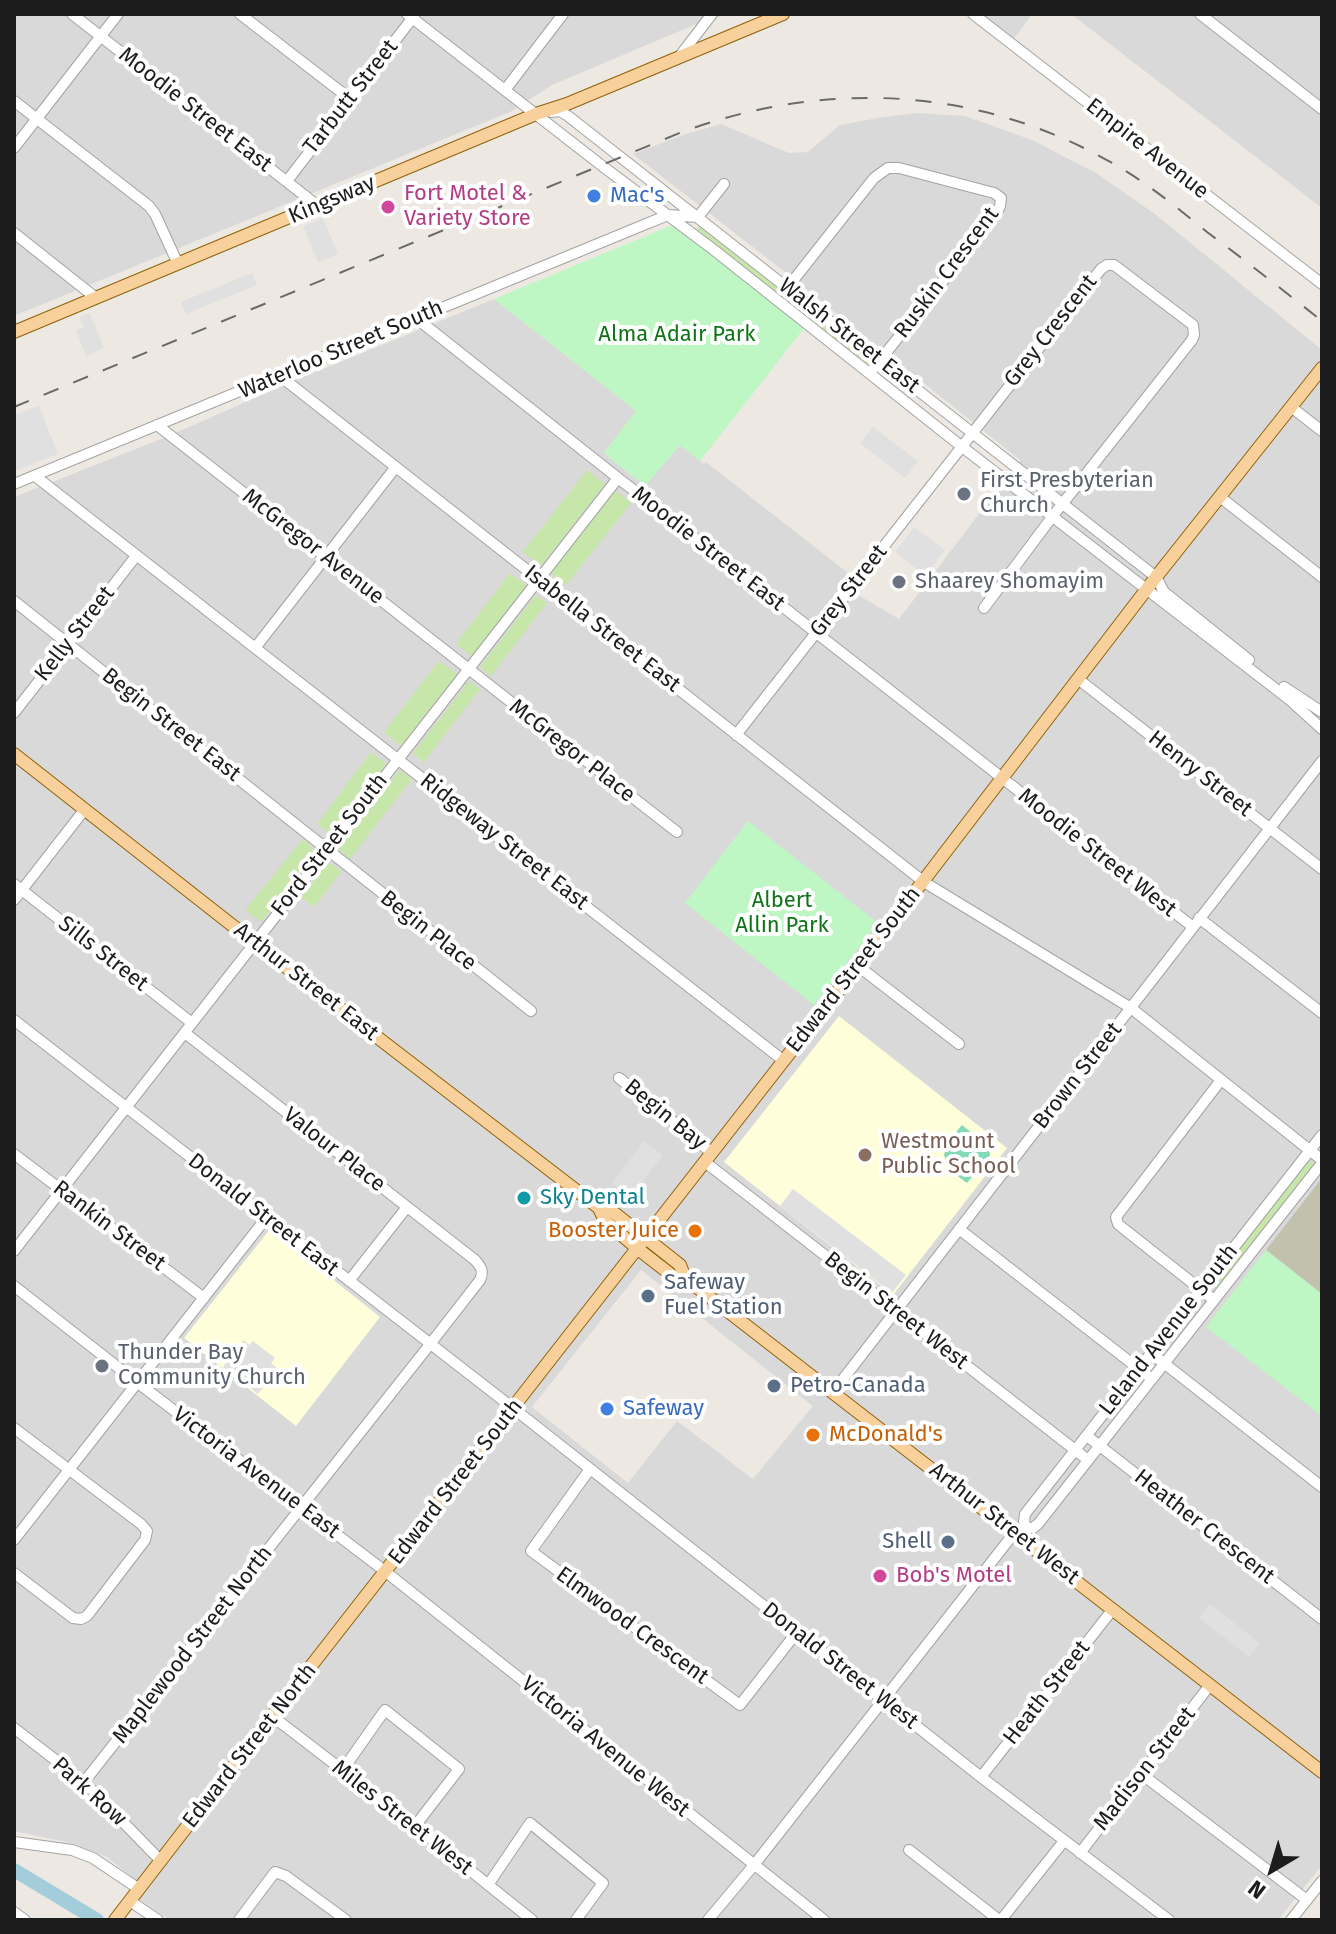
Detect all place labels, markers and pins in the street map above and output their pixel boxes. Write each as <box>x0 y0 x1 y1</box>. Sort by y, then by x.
place label: Fort Motel & Variety Store <box>404 181 531 232</box>
place label: Mac's <box>610 183 664 209</box>
marker: Mac's <box>585 187 603 205</box>
marker: Fort Motel & Variety Store <box>379 198 397 216</box>
place label: First Presbyterian Church <box>980 468 1154 520</box>
marker: First Presbyterian Church <box>955 485 973 503</box>
place label: Shaarey Shomayim <box>915 569 1104 595</box>
marker: Shaarey Shomayim <box>890 573 908 591</box>
place label: Westmount Public School <box>881 1129 1016 1180</box>
marker: Westmount Public School <box>856 1146 874 1164</box>
place label: Sky Dental <box>540 1185 645 1211</box>
marker: Sky Dental <box>515 1189 533 1207</box>
place label: Booster Juice <box>548 1218 679 1244</box>
marker: Booster Juice <box>686 1222 704 1240</box>
place label: Safeway Fuel Station <box>664 1270 783 1322</box>
marker: Safeway Fuel Station <box>639 1287 657 1305</box>
place label: Thunder Bay Community Church <box>118 1340 306 1392</box>
marker: Thunder Bay Community Church <box>93 1357 111 1375</box>
place label: Petro-Canada <box>790 1373 926 1399</box>
marker: Petro-Canada <box>765 1377 783 1395</box>
place label: Safeway <box>623 1396 704 1422</box>
marker: Safeway <box>598 1400 616 1418</box>
place label: McDonald's <box>829 1422 943 1448</box>
marker: McDonald's <box>804 1426 822 1444</box>
place label: Shell <box>882 1529 932 1555</box>
marker: Shell <box>939 1533 957 1551</box>
place label: Bob's Motel <box>896 1563 1012 1589</box>
marker: Bob's Motel <box>871 1567 889 1585</box>

